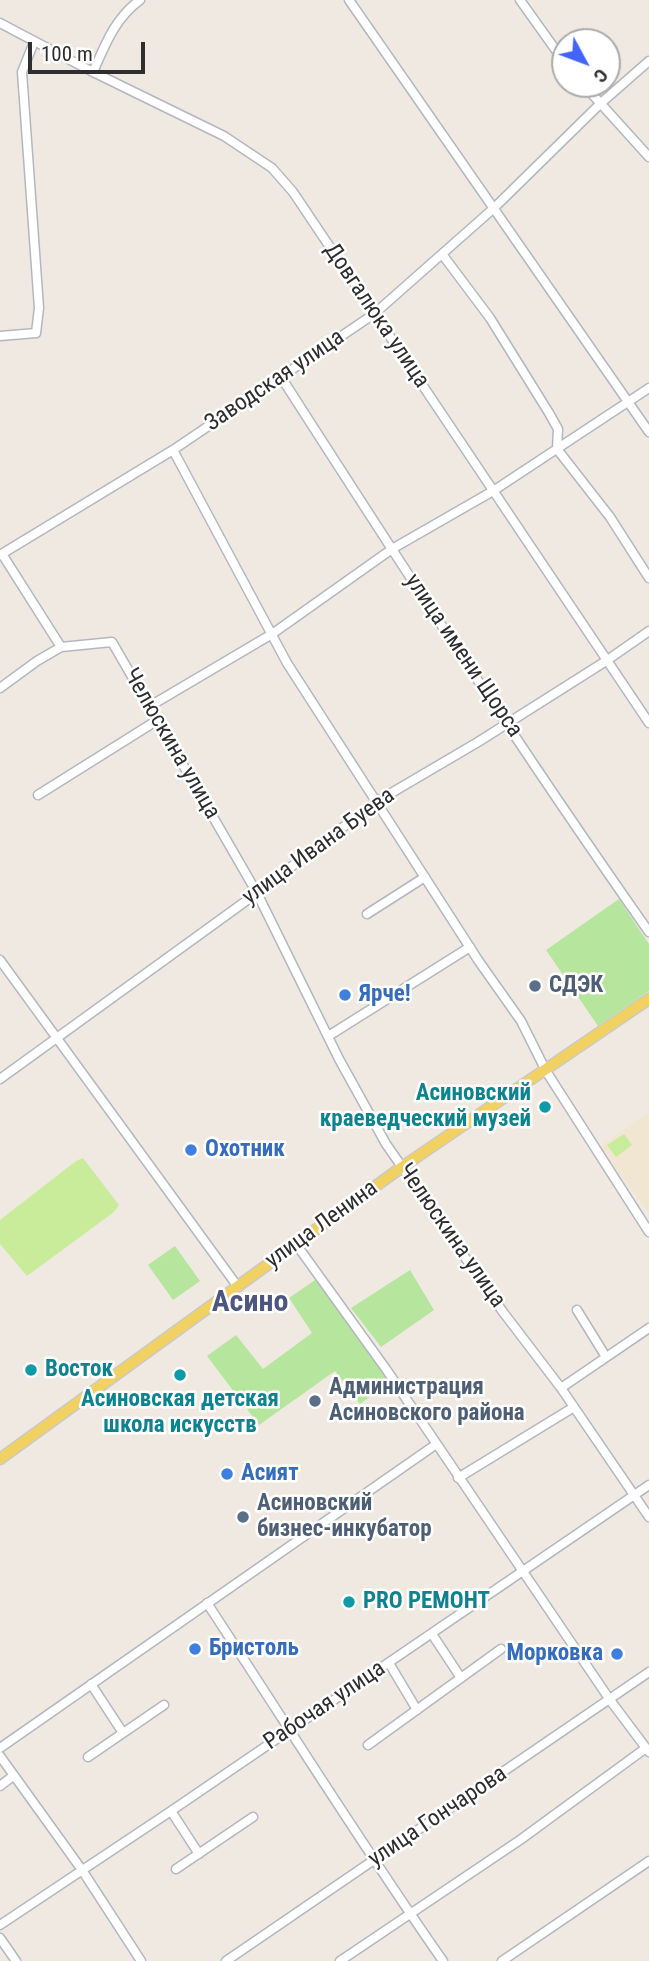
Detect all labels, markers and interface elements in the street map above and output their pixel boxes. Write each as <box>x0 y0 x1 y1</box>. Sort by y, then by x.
scale bar <box>32 28 149 72</box>
north arrow <box>551 28 621 98</box>
text: 100 m <box>41 42 93 66</box>
text: С <box>588 64 613 87</box>
street label: Довгалюка улица <box>317 238 435 394</box>
street label: Заводская улица <box>200 324 350 438</box>
street label: улица имени Щорса <box>398 569 528 743</box>
street label: Челюскина улица <box>117 664 225 824</box>
street label: улица Ивана Буева <box>238 783 400 911</box>
place label: СДЭК <box>549 972 603 1000</box>
marker: СДЭК <box>527 978 543 994</box>
place label: Ярче! <box>359 981 411 1009</box>
marker: Ярче! <box>337 987 353 1003</box>
place label: Асиновский краеведческий музей <box>320 1080 531 1134</box>
marker: Асиновский краеведческий музей <box>537 1099 553 1115</box>
place label: Охотник <box>205 1136 285 1164</box>
marker: Охотник <box>183 1142 199 1158</box>
street label: Челюскина улица <box>391 1159 511 1313</box>
street label: улица Ленина <box>260 1175 384 1275</box>
district label: Асино <box>212 1285 288 1321</box>
place label: Восток <box>45 1356 113 1384</box>
marker: Восток <box>23 1362 39 1378</box>
marker: Асиновская детская школа искусств <box>172 1367 188 1383</box>
place label: Администрация Асиновского района <box>329 1374 525 1428</box>
place label: Асиновская детская школа искусств <box>81 1386 279 1440</box>
marker: Администрация Асиновского района <box>307 1393 323 1409</box>
place label: Асият <box>241 1460 299 1488</box>
marker: Асият <box>219 1466 235 1482</box>
place label: Асиновский бизнес-инкубатор <box>257 1490 432 1544</box>
marker: Асиновский бизнес-инкубатор <box>235 1509 251 1525</box>
place label: PRO РЕМОНТ <box>363 1588 490 1616</box>
marker: PRO РЕМОНТ <box>341 1594 357 1610</box>
place label: Бристоль <box>209 1635 299 1663</box>
place label: Морковка <box>506 1640 603 1668</box>
marker: Бристоль <box>187 1641 203 1657</box>
marker: Морковка <box>609 1646 625 1662</box>
street label: Рабочая улица <box>259 1655 391 1757</box>
street label: улица Гончарова <box>364 1761 512 1873</box>

